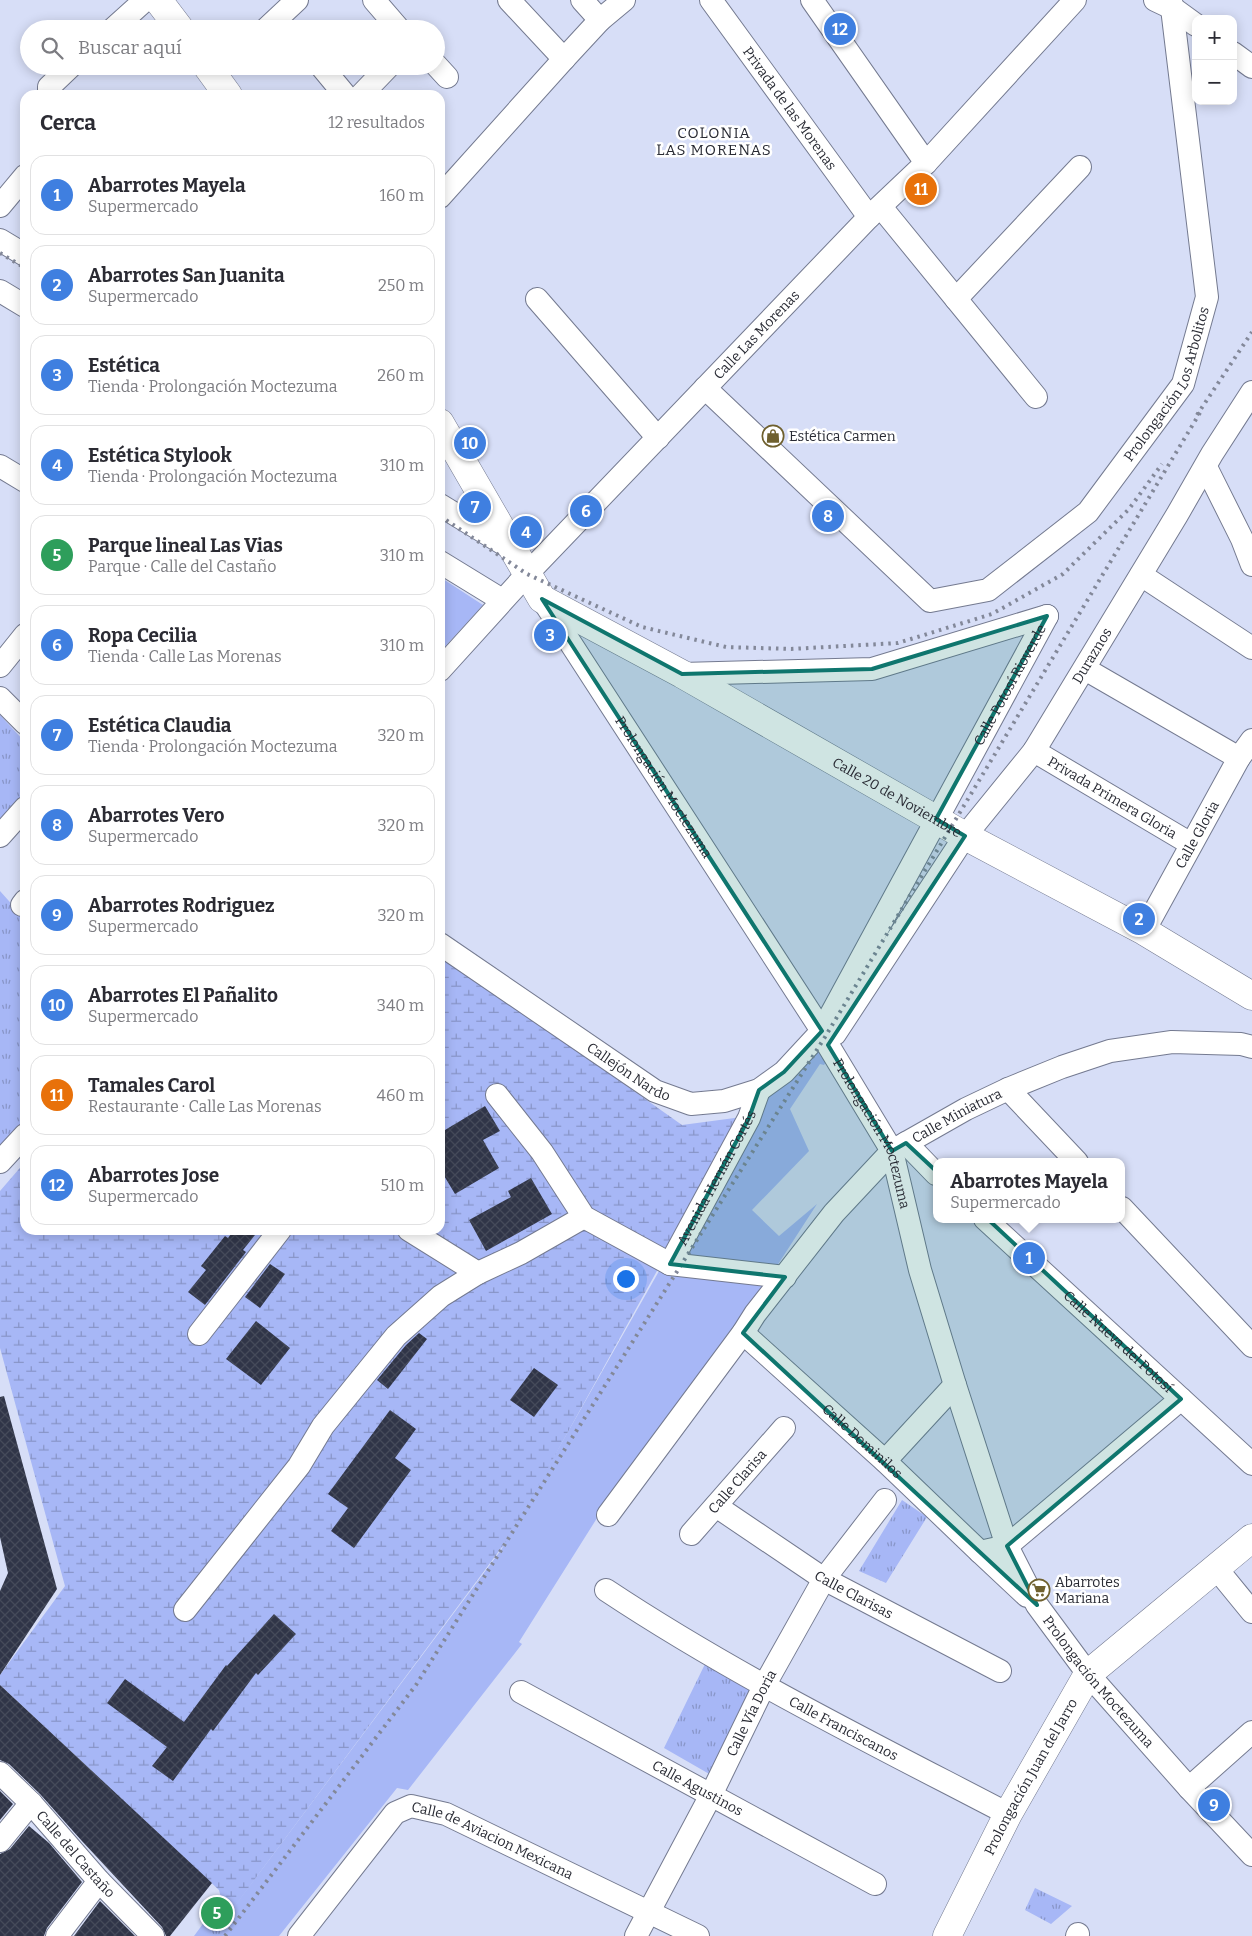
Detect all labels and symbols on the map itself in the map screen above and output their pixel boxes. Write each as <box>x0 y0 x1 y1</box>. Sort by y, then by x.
pin: 12 <box>824 10 856 48</box>
street label: Privada de las Morenas <box>739 44 840 174</box>
district label: COLONIA LAS MORENAS <box>656 124 772 159</box>
pin: 11 <box>905 170 937 208</box>
street label: Calle Las Morenas <box>710 287 803 383</box>
street label: Prolongación Los Arbolitos <box>1120 305 1213 465</box>
pin: 10 <box>454 424 486 462</box>
shop icon: Estética Carmen <box>761 424 785 448</box>
place label: Estética Carmen <box>789 428 896 445</box>
pin: 7 <box>459 488 491 526</box>
pin: 6 <box>570 492 602 530</box>
pin: 8 <box>812 497 844 535</box>
pin: 4 <box>510 513 542 551</box>
pin: 3 <box>534 616 566 654</box>
street label: Calle Potosí Rioverde <box>970 621 1050 749</box>
street label: Duraznos <box>1069 625 1116 687</box>
street label: Prolongación Moctezuma <box>611 713 716 862</box>
street label: Privada Primera Gloria <box>1044 753 1180 843</box>
street label: Calle 20 de Noviembre <box>829 754 964 841</box>
street label: Calle Gloria <box>1172 798 1223 872</box>
pin: 2 <box>1123 900 1155 938</box>
street label: Callejón Nardo <box>583 1039 672 1105</box>
street label: Prolongación Moctezuma <box>829 1055 913 1211</box>
street label: Calle Miniatura <box>909 1085 1005 1147</box>
street label: Avenida Hernán Cortés <box>674 1108 760 1248</box>
pin: 1 <box>1013 1239 1045 1277</box>
your location <box>613 1266 639 1292</box>
street label: Calle Nueva del Potosí <box>1060 1287 1177 1397</box>
street label: Calle Dominilos <box>819 1401 906 1482</box>
street label: Calle Clarisa <box>705 1446 770 1517</box>
street label: Calle Clarisas <box>811 1567 896 1623</box>
place label: Abarrotes Mariana <box>1055 1574 1120 1607</box>
supermarket icon: Abarrotes Mariana <box>1027 1578 1051 1602</box>
street label: Prolongación Moctezuma <box>1039 1613 1157 1752</box>
street label: Calle Vía Doria <box>723 1667 780 1759</box>
street label: Calle Franciscanos <box>786 1693 901 1764</box>
street label: Prolongación Juan del Jarro <box>981 1695 1081 1858</box>
street label: Calle Agustinos <box>649 1757 746 1820</box>
pin: 9 <box>1198 1786 1230 1824</box>
street label: Calle de Aviacion Mexicana <box>410 1798 576 1883</box>
street label: Calle del Castaño <box>32 1807 118 1901</box>
pin: 5 <box>201 1894 233 1932</box>

